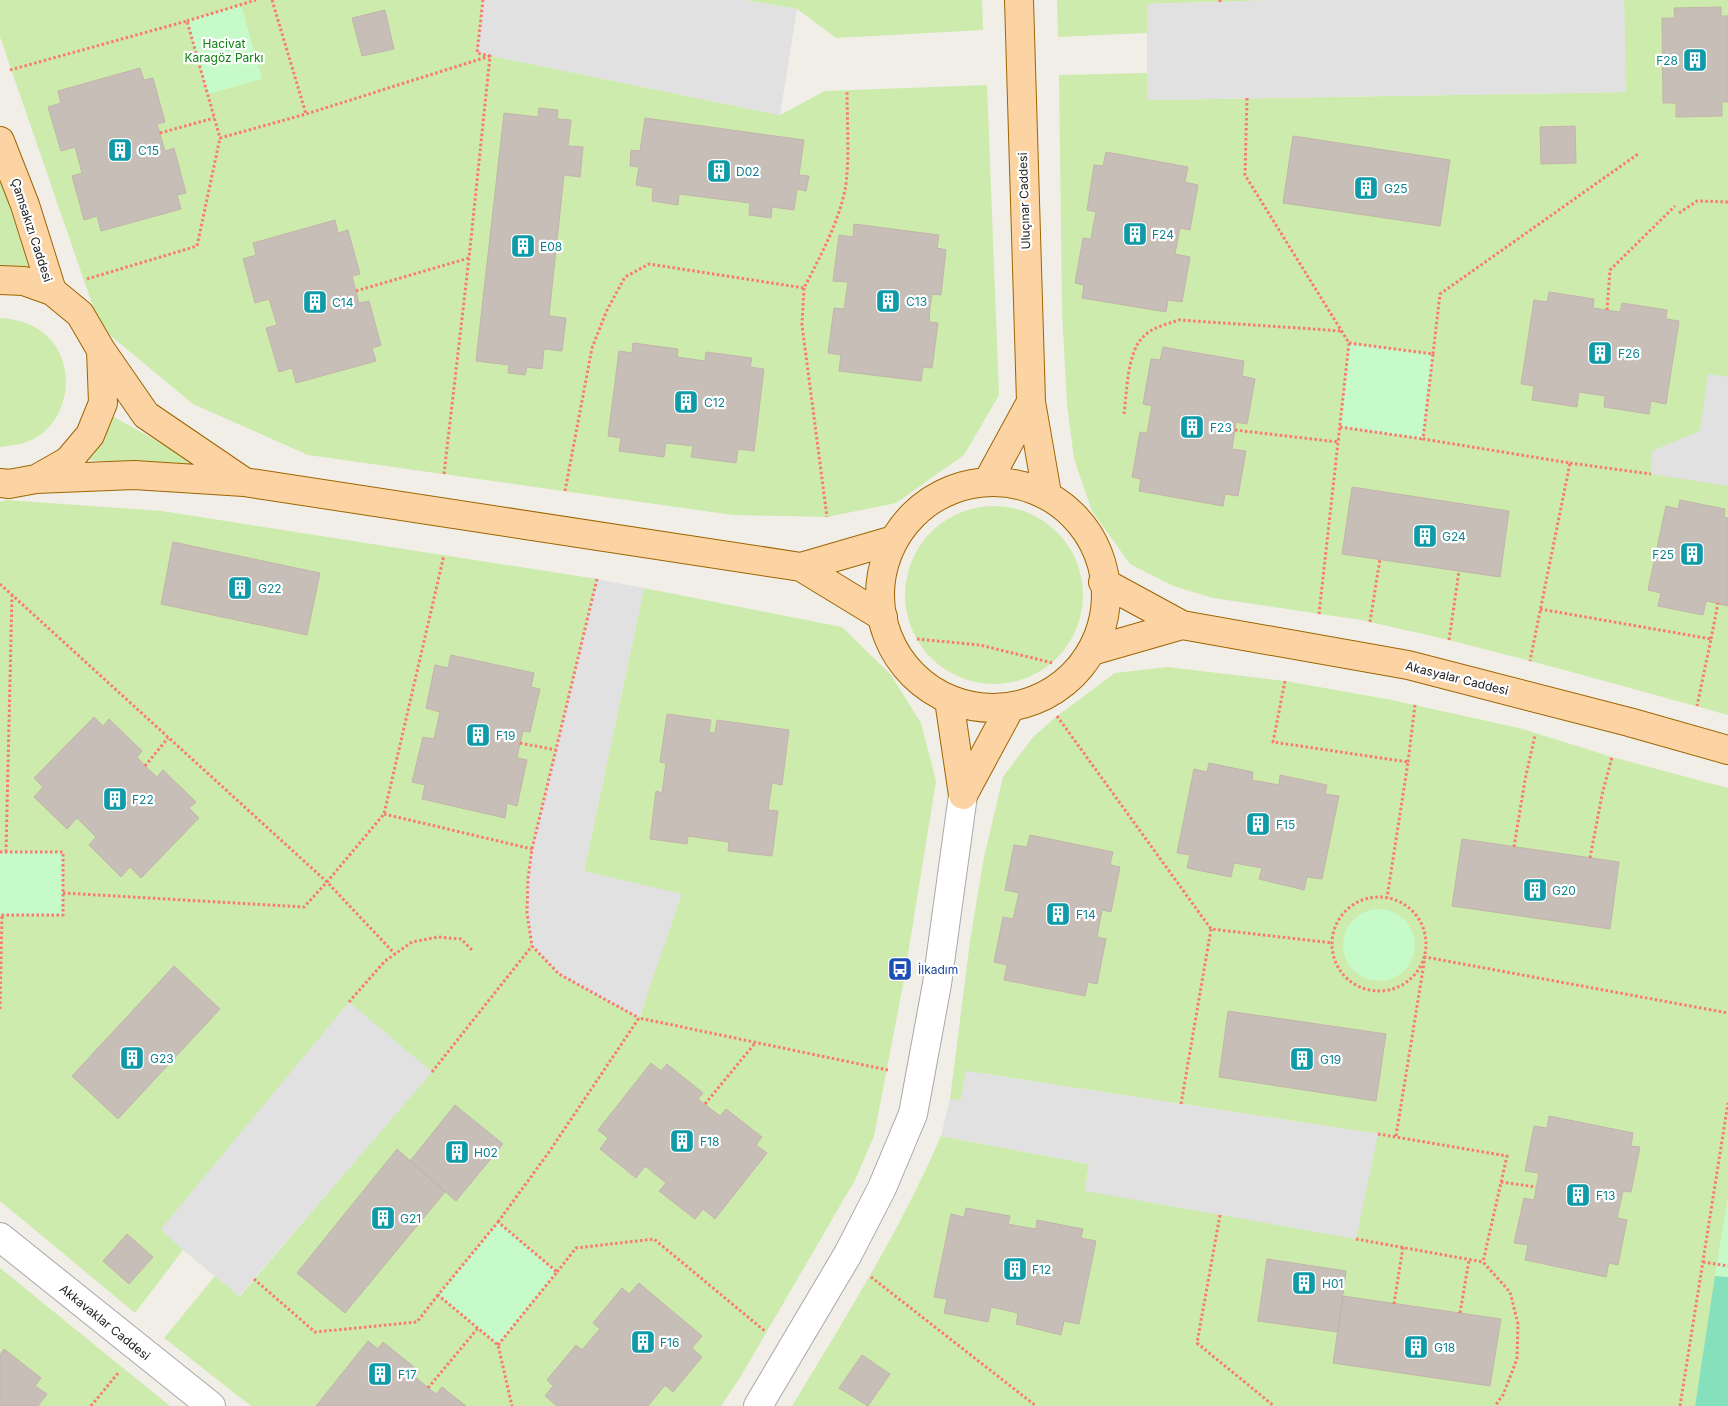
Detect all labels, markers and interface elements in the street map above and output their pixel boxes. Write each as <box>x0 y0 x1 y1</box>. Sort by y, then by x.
park label: Hacivat Karagöz Parkı <box>184 36 264 65</box>
building icon: F28 <box>1682 47 1708 73</box>
place label: F28 <box>1656 53 1678 68</box>
building icon: C15 <box>107 137 133 163</box>
place label: C15 <box>138 143 159 158</box>
street label: Uluçınar Caddesi <box>1015 152 1033 250</box>
building icon: D02 <box>706 158 732 184</box>
place label: D02 <box>736 164 760 179</box>
building icon: G25 <box>1353 175 1379 201</box>
street label: Çamsakızı Caddesi <box>8 176 56 284</box>
place label: G25 <box>1384 181 1408 196</box>
building icon: F24 <box>1122 221 1148 247</box>
place label: F24 <box>1152 227 1174 242</box>
building icon: E08 <box>510 233 536 259</box>
place label: E08 <box>540 239 562 254</box>
building icon: C13 <box>875 288 901 314</box>
building icon: C14 <box>302 289 328 315</box>
place label: C13 <box>906 294 927 309</box>
place label: C14 <box>332 295 354 310</box>
building icon: F26 <box>1587 340 1613 366</box>
place label: F26 <box>1618 346 1640 361</box>
building icon: C12 <box>673 389 699 415</box>
place label: C12 <box>704 395 725 410</box>
building icon: F23 <box>1179 414 1205 440</box>
place label: F23 <box>1210 420 1232 435</box>
building icon: G24 <box>1412 523 1438 549</box>
place label: G24 <box>1442 529 1466 544</box>
building icon: F25 <box>1679 541 1705 567</box>
place label: F25 <box>1652 547 1674 562</box>
building icon: G22 <box>227 575 253 601</box>
place label: G22 <box>258 581 282 596</box>
street label: Akasyalar Caddesi <box>1404 658 1510 698</box>
building icon: F19 <box>465 722 491 748</box>
place label: F19 <box>496 728 515 743</box>
building icon: F22 <box>102 786 128 812</box>
place label: F22 <box>132 792 154 807</box>
building icon: F15 <box>1245 811 1271 837</box>
place label: F15 <box>1276 817 1295 832</box>
building icon: G20 <box>1522 877 1548 903</box>
place label: G20 <box>1552 883 1576 898</box>
building icon: F14 <box>1045 901 1071 927</box>
place label: F14 <box>1076 907 1096 922</box>
bus stop icon: İlkadım <box>887 956 913 982</box>
place label: İlkadım <box>918 962 958 977</box>
building icon: G23 <box>119 1045 145 1071</box>
building icon: G19 <box>1289 1046 1315 1072</box>
place label: G23 <box>150 1051 174 1066</box>
place label: G19 <box>1320 1052 1341 1067</box>
building icon: F18 <box>669 1128 695 1154</box>
place label: F18 <box>700 1134 719 1149</box>
building icon: H02 <box>444 1139 470 1165</box>
place label: H02 <box>474 1145 498 1160</box>
building icon: F13 <box>1565 1182 1591 1208</box>
place label: F13 <box>1596 1188 1615 1203</box>
building icon: G21 <box>370 1205 396 1231</box>
place label: G21 <box>400 1211 421 1226</box>
building icon: F12 <box>1002 1256 1028 1282</box>
place label: F12 <box>1032 1262 1051 1277</box>
building icon: H01 <box>1291 1270 1317 1296</box>
place label: H01 <box>1322 1276 1343 1291</box>
street label: Akkavaklar Caddesi <box>57 1281 153 1363</box>
building icon: F16 <box>630 1329 656 1355</box>
building icon: G18 <box>1403 1334 1429 1360</box>
place label: F16 <box>660 1335 679 1350</box>
place label: G18 <box>1434 1340 1455 1355</box>
building icon: F17 <box>367 1361 393 1387</box>
place label: F17 <box>398 1367 417 1382</box>

